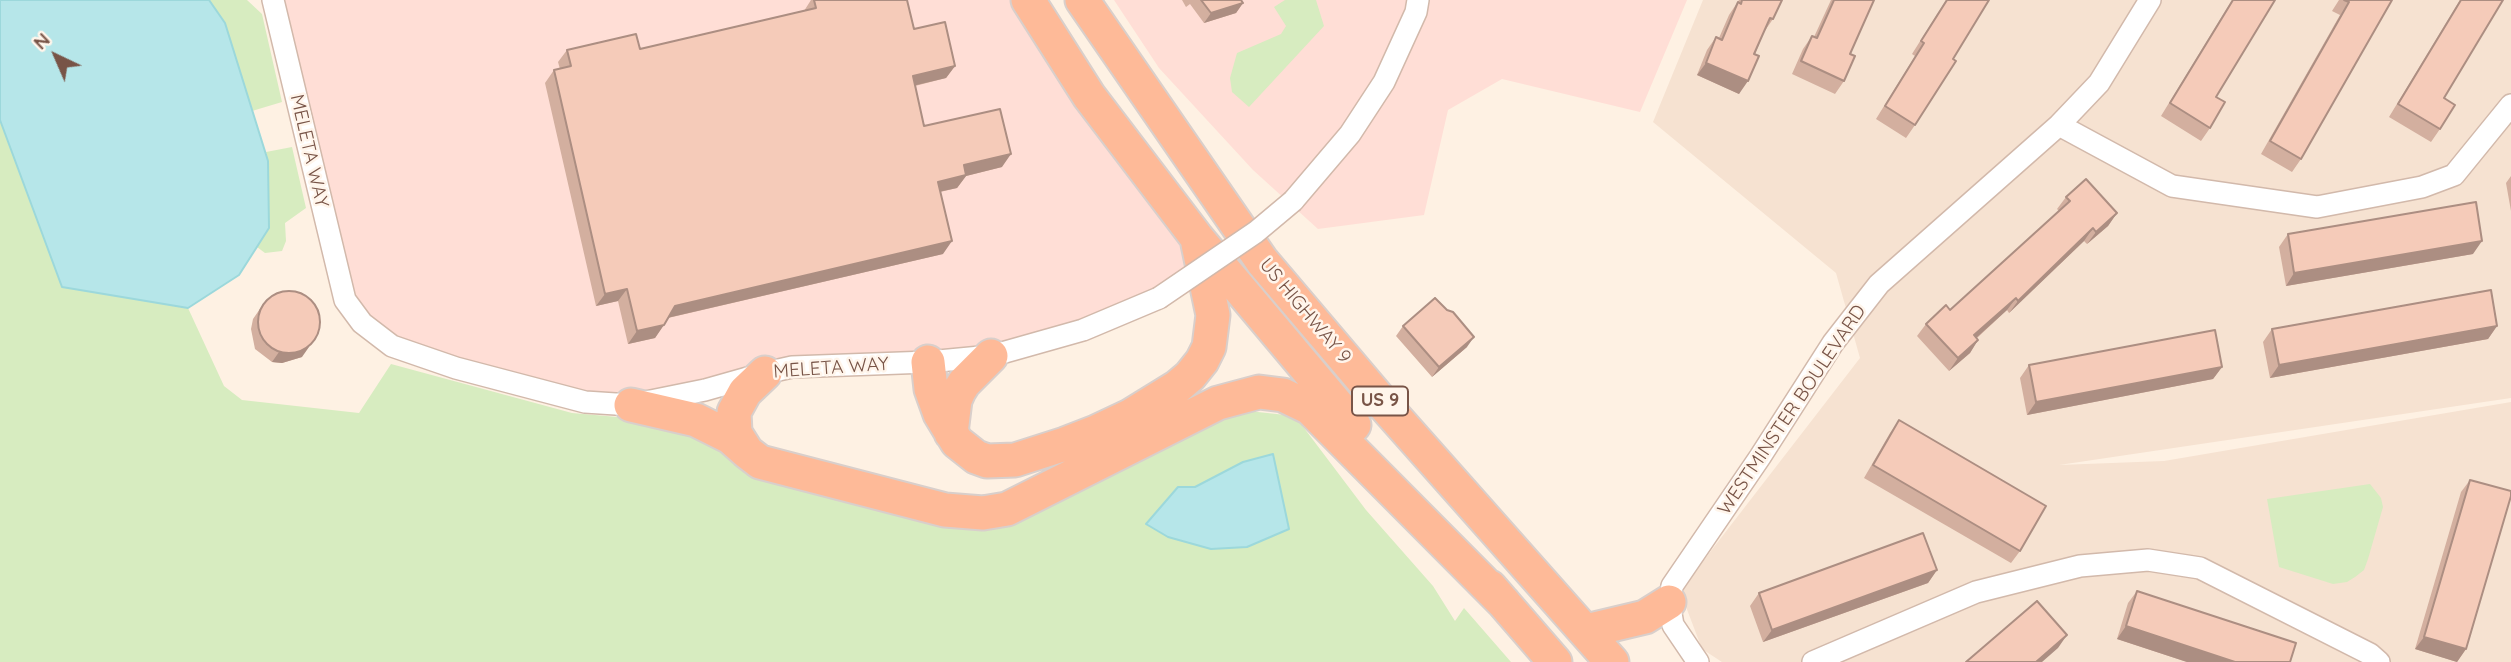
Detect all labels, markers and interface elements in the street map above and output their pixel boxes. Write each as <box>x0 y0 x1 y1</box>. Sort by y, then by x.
north arrow <box>21 21 91 91</box>
text: N <box>28 27 55 54</box>
street label: MELETA WAY <box>285 92 333 210</box>
street label: US HIGHWAY 9 <box>1254 254 1356 368</box>
street label: WESTMINSTER BOULEVARD <box>1713 301 1871 519</box>
street label: MELETA WAY <box>773 353 889 383</box>
road number: US 9 <box>1352 386 1408 416</box>

